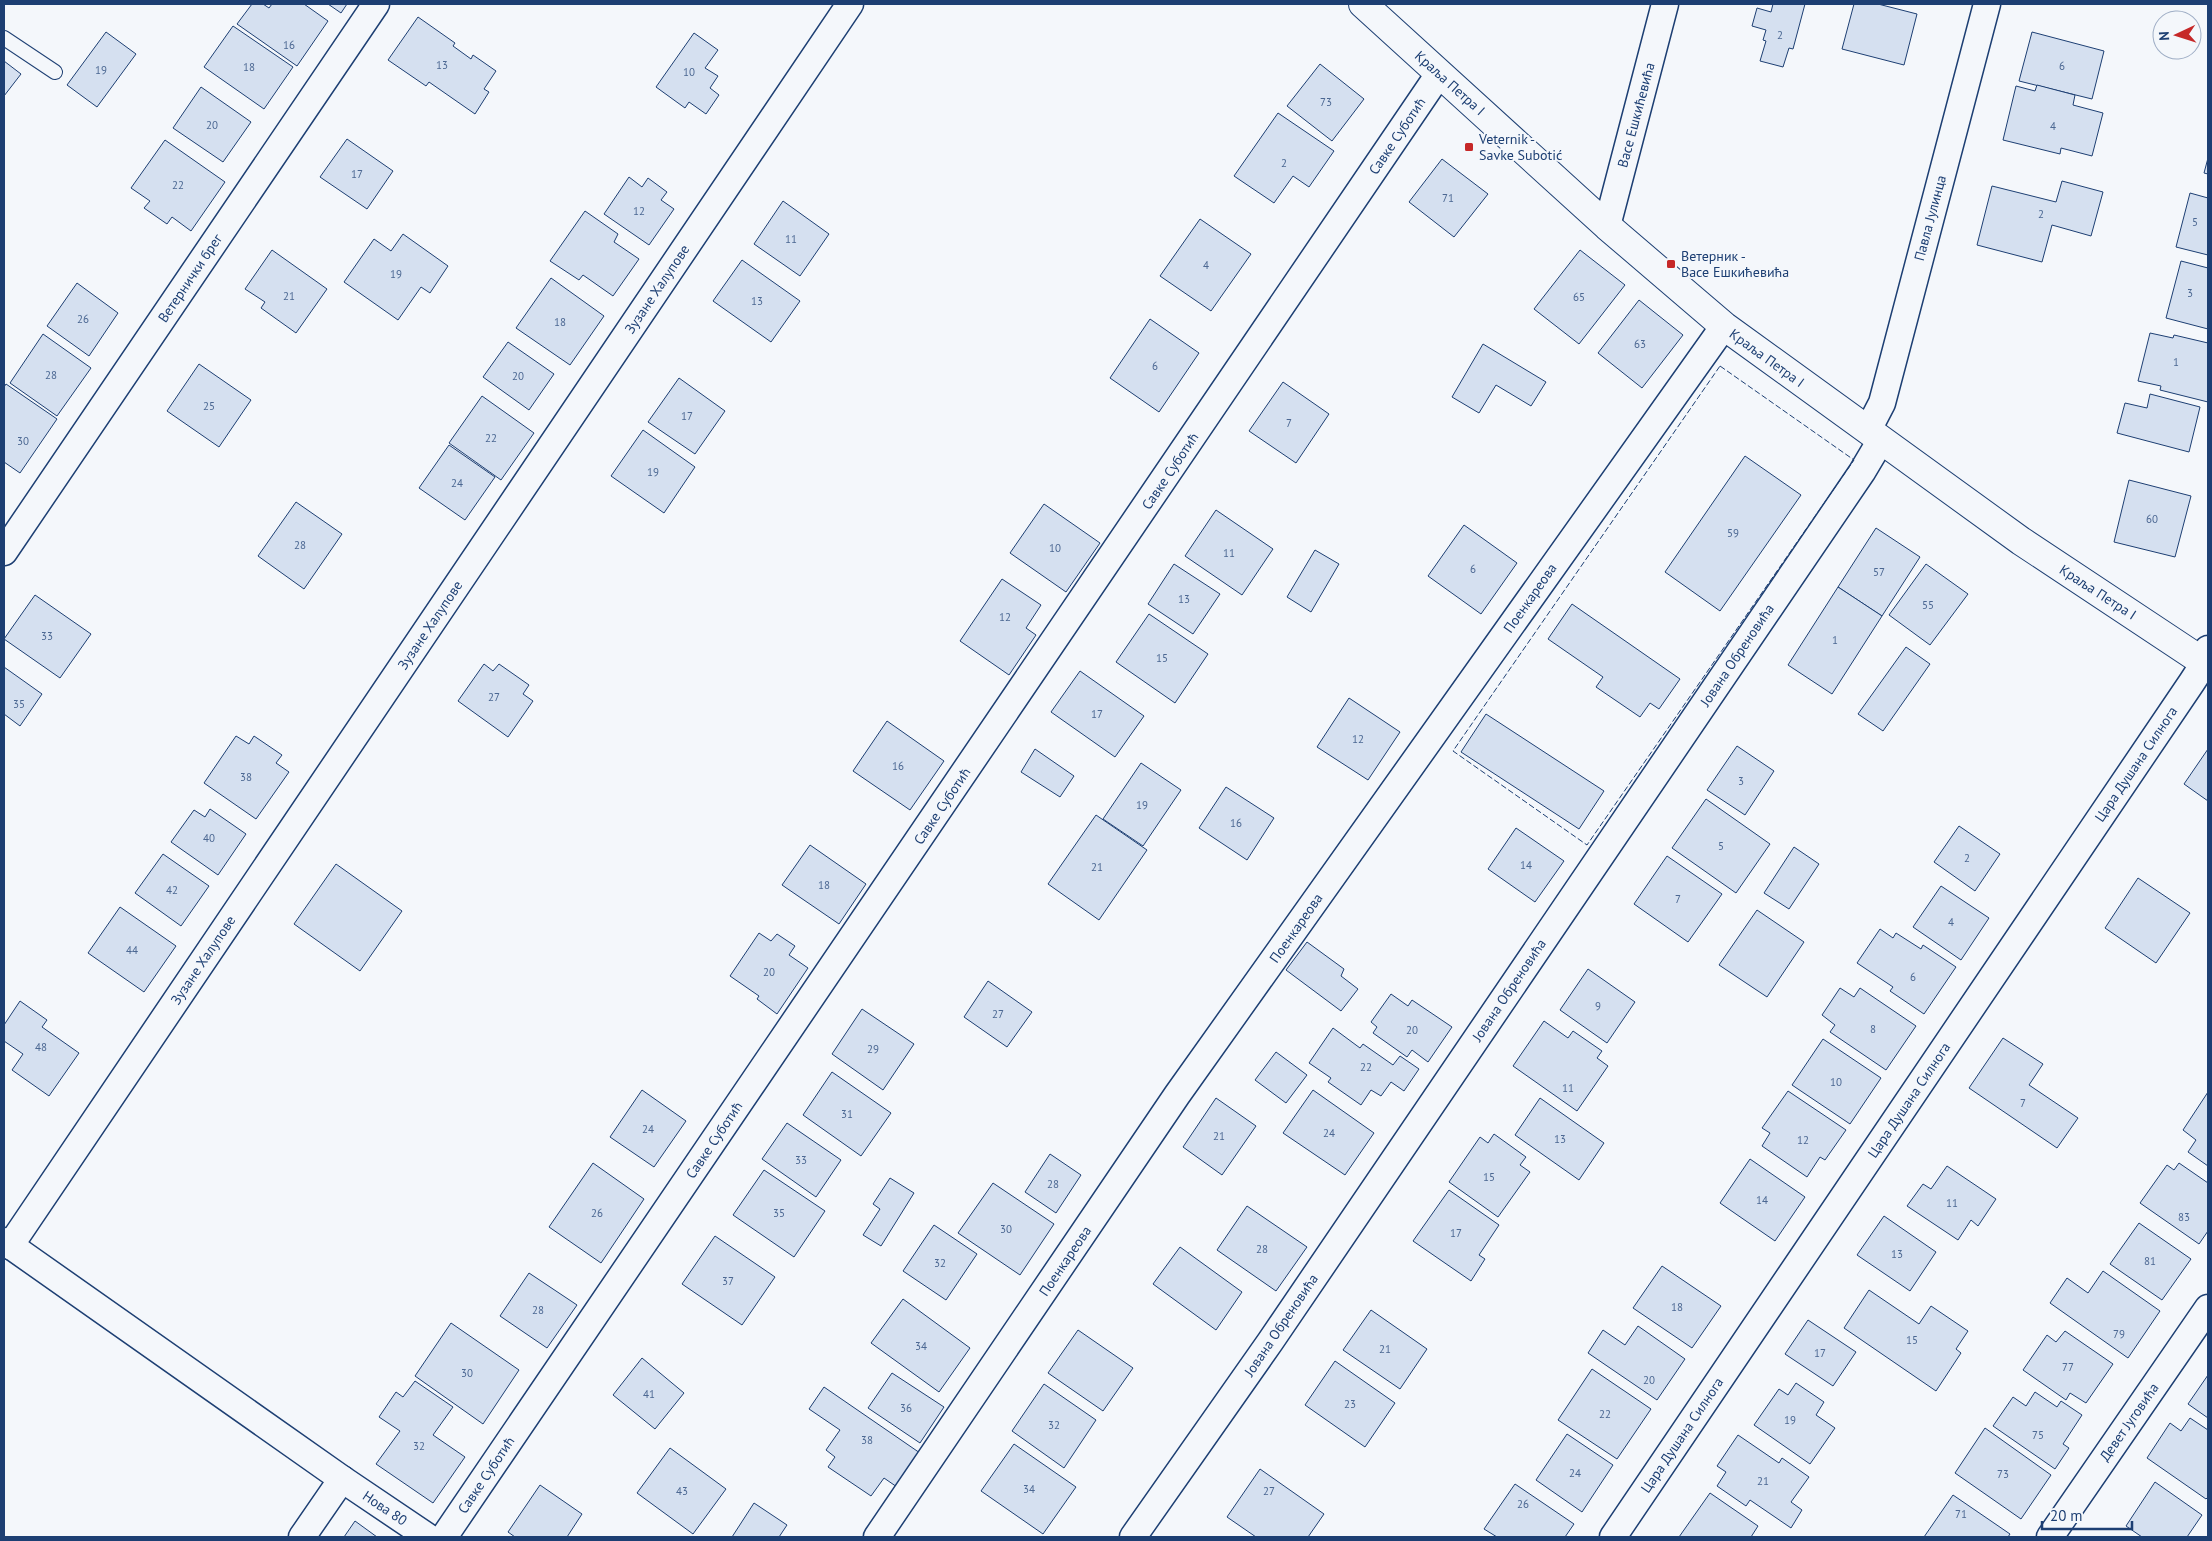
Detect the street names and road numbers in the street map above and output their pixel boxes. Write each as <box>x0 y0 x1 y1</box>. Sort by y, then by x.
street label: Краља Петра I <box>1411 47 1489 119</box>
street label: Васе Ешкићевића <box>1613 60 1659 170</box>
street label: Савке Суботић <box>1365 94 1429 178</box>
street label: Павла Јулинца <box>1910 173 1950 263</box>
street label: Ветернички брег <box>154 230 227 326</box>
street label: Зузане Халупове <box>621 241 693 337</box>
street label: Краља Петра I <box>1726 325 1808 391</box>
street label: Савке Суботић <box>1138 429 1202 513</box>
street label: Поенкареова <box>1499 560 1561 636</box>
street label: Краља Петра I <box>2056 560 2140 624</box>
street label: Зузане Халупове <box>394 577 466 673</box>
street label: Јована Обреновића <box>1695 600 1778 711</box>
street label: Цара Душана Силнога <box>2091 703 2181 825</box>
street label: Савке Суботић <box>910 764 974 848</box>
street label: Поенкареова <box>1265 890 1327 966</box>
street label: Зузане Халупове <box>167 912 239 1008</box>
street label: Јована Обреновића <box>1467 935 1550 1046</box>
street label: Цара Душана Силнога <box>1864 1039 1954 1161</box>
street label: Савке Суботић <box>682 1098 746 1182</box>
street label: Поенкареова <box>1035 1222 1095 1300</box>
street label: Јована Обреновића <box>1239 1270 1322 1381</box>
street label: Цара Душана Силнога <box>1637 1374 1727 1496</box>
street label: Девет Југовића <box>2095 1379 2163 1465</box>
street label: Савке Суботић <box>454 1433 518 1517</box>
street label: Нова 80 <box>359 1487 411 1530</box>

